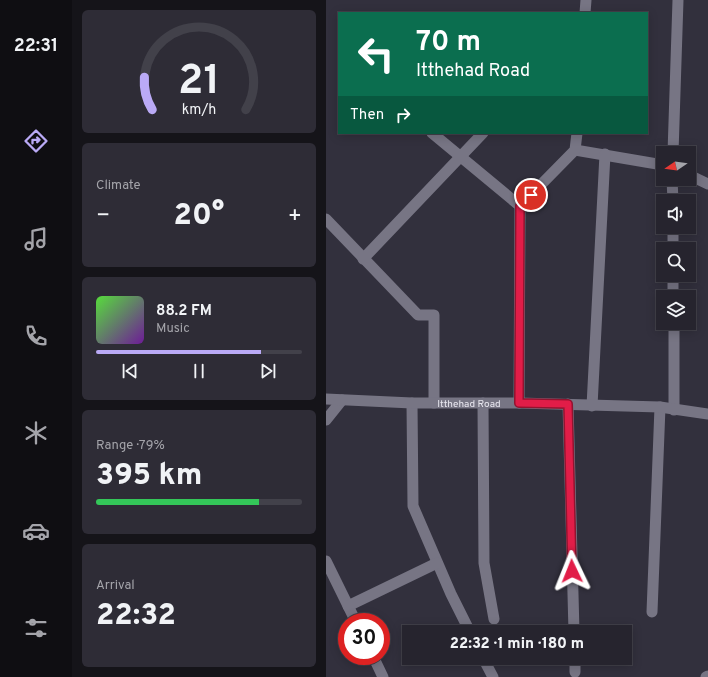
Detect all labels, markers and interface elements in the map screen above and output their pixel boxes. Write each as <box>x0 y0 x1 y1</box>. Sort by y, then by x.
text: 70 m <box>416 25 481 61</box>
icon: left <box>350 28 402 80</box>
text: 22:31 <box>14 35 58 58</box>
text: 21 <box>178 56 220 109</box>
text: Itthehad Road <box>416 60 530 83</box>
text: km/h <box>182 100 216 118</box>
icon: right <box>392 104 414 126</box>
text: Then <box>350 106 384 125</box>
icon: directions <box>22 127 50 155</box>
north arrow <box>656 146 696 186</box>
map controls <box>656 146 696 330</box>
text: Climate <box>96 178 141 194</box>
pin <box>514 178 548 212</box>
icon: arrive <box>520 184 542 206</box>
button: sound <box>656 194 696 234</box>
text: 20° <box>174 198 224 235</box>
text: − <box>96 203 110 230</box>
text: + <box>288 203 302 230</box>
icon: music <box>22 225 50 253</box>
button: search <box>656 242 696 282</box>
button: layers <box>656 290 696 330</box>
text: 88.2 FM <box>156 302 212 321</box>
text: Music <box>156 321 190 337</box>
icon: phone <box>22 322 50 350</box>
icon: previous <box>119 360 141 382</box>
icon: pause <box>188 360 210 382</box>
icon: next <box>257 360 279 382</box>
street label: Itthehad Road <box>437 398 501 411</box>
icon: climate <box>22 419 50 447</box>
text: Range · 79% <box>96 438 165 454</box>
text: 395 km <box>96 458 202 495</box>
icon: car <box>22 517 50 545</box>
position arrow <box>551 550 593 592</box>
text: Arrival <box>96 578 135 594</box>
text: 22:32 <box>96 598 176 635</box>
speed limit sign: 30 <box>338 613 390 665</box>
icon: filters <box>22 614 50 642</box>
text: 22:32 · 1 min · 180 m <box>450 635 584 654</box>

